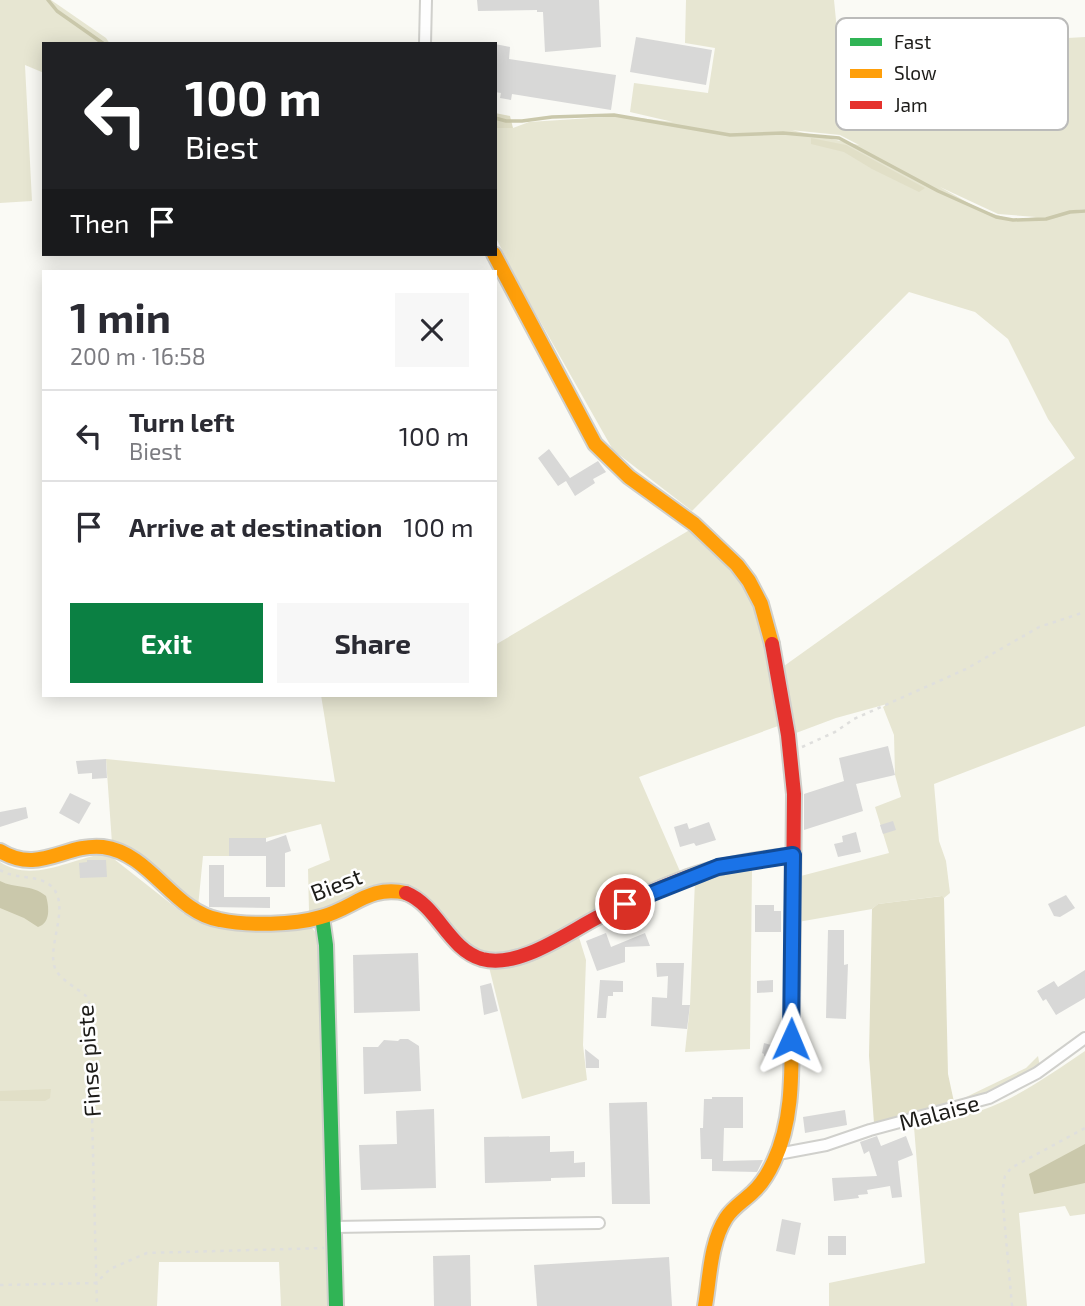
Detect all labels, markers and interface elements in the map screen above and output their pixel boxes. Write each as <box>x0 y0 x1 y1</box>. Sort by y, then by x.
legend <box>836 18 1068 130</box>
text: Fast <box>894 30 931 53</box>
text: Slow <box>894 61 937 84</box>
text: 100 m <box>185 67 322 126</box>
icon: left <box>70 70 161 161</box>
text: Jam <box>894 93 928 116</box>
text: Biest <box>185 127 258 165</box>
icon: arrive <box>143 203 181 241</box>
text: Then <box>70 207 129 238</box>
text: 1 min <box>70 291 171 341</box>
button: close <box>395 293 469 367</box>
text: 200 m · 16:58 <box>70 342 206 370</box>
text: Turn left <box>129 406 235 437</box>
icon: left <box>70 417 108 455</box>
text: 100 m <box>399 420 469 451</box>
text: Biest <box>129 437 182 465</box>
icon: arrive <box>70 508 108 546</box>
text: Arrive at destination <box>129 511 382 542</box>
text: 100 m <box>403 511 474 542</box>
button: Exit <box>70 603 263 683</box>
button: Share <box>277 603 469 683</box>
street label: Biest <box>306 861 366 907</box>
pin <box>595 874 655 934</box>
icon: arrive <box>606 885 644 923</box>
position arrow <box>754 1002 828 1076</box>
street label: Finse piste <box>70 1004 106 1118</box>
street label: Malaise <box>896 1088 982 1136</box>

